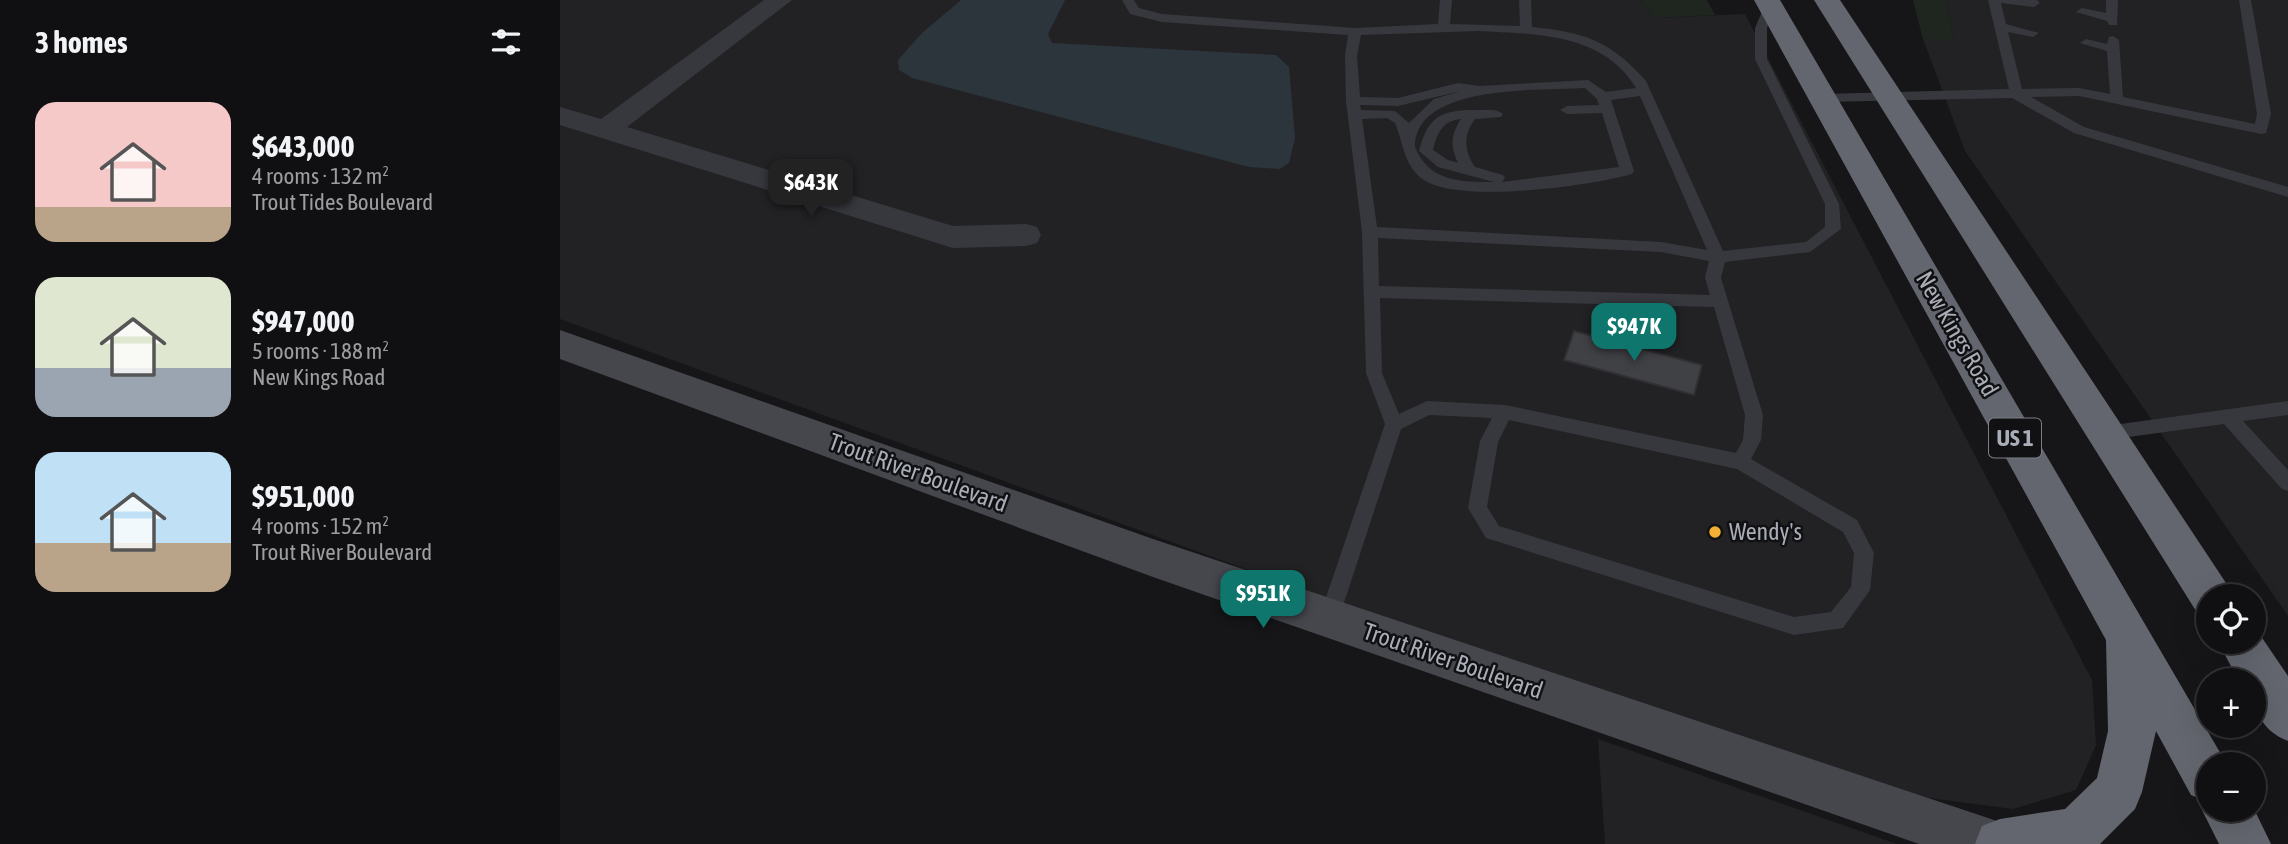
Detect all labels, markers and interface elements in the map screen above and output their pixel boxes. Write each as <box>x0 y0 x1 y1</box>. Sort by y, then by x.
icon: filters <box>487 23 525 61</box>
text: 3 homes <box>35 25 128 59</box>
text: $643,000 <box>252 129 355 163</box>
icon: home <box>91 130 175 214</box>
pin: $643K <box>762 160 860 219</box>
text: 4 rooms · 132 m² <box>252 163 389 189</box>
text: $643K <box>784 169 838 195</box>
text: Trout Tides Boulevard <box>252 189 433 215</box>
street label: New Kings Road <box>1911 267 2004 401</box>
text: $947,000 <box>252 304 355 338</box>
pin: $947K <box>1585 304 1683 363</box>
icon: home <box>91 305 175 389</box>
text: $947K <box>1607 313 1661 339</box>
text: 5 rooms · 188 m² <box>252 338 389 364</box>
text: New Kings Road <box>252 364 385 390</box>
road number: US 1 <box>1989 418 2041 458</box>
street label: Trout River Boulevard <box>825 428 1011 517</box>
text: $951,000 <box>252 479 355 513</box>
icon: home <box>91 480 175 564</box>
text: 4 rooms · 152 m² <box>252 513 389 539</box>
place label: Wendy's <box>1729 518 1802 545</box>
marker: Wendy's <box>1707 524 1723 540</box>
text: Trout River Boulevard <box>252 539 432 565</box>
pin: $951K <box>1214 570 1312 630</box>
text: $951K <box>1236 580 1290 606</box>
map controls <box>2196 584 2266 822</box>
button: locate <box>2196 584 2266 654</box>
street label: Trout River Boulevard <box>1360 617 1546 704</box>
button: + <box>2196 668 2266 738</box>
button: − <box>2196 752 2266 822</box>

